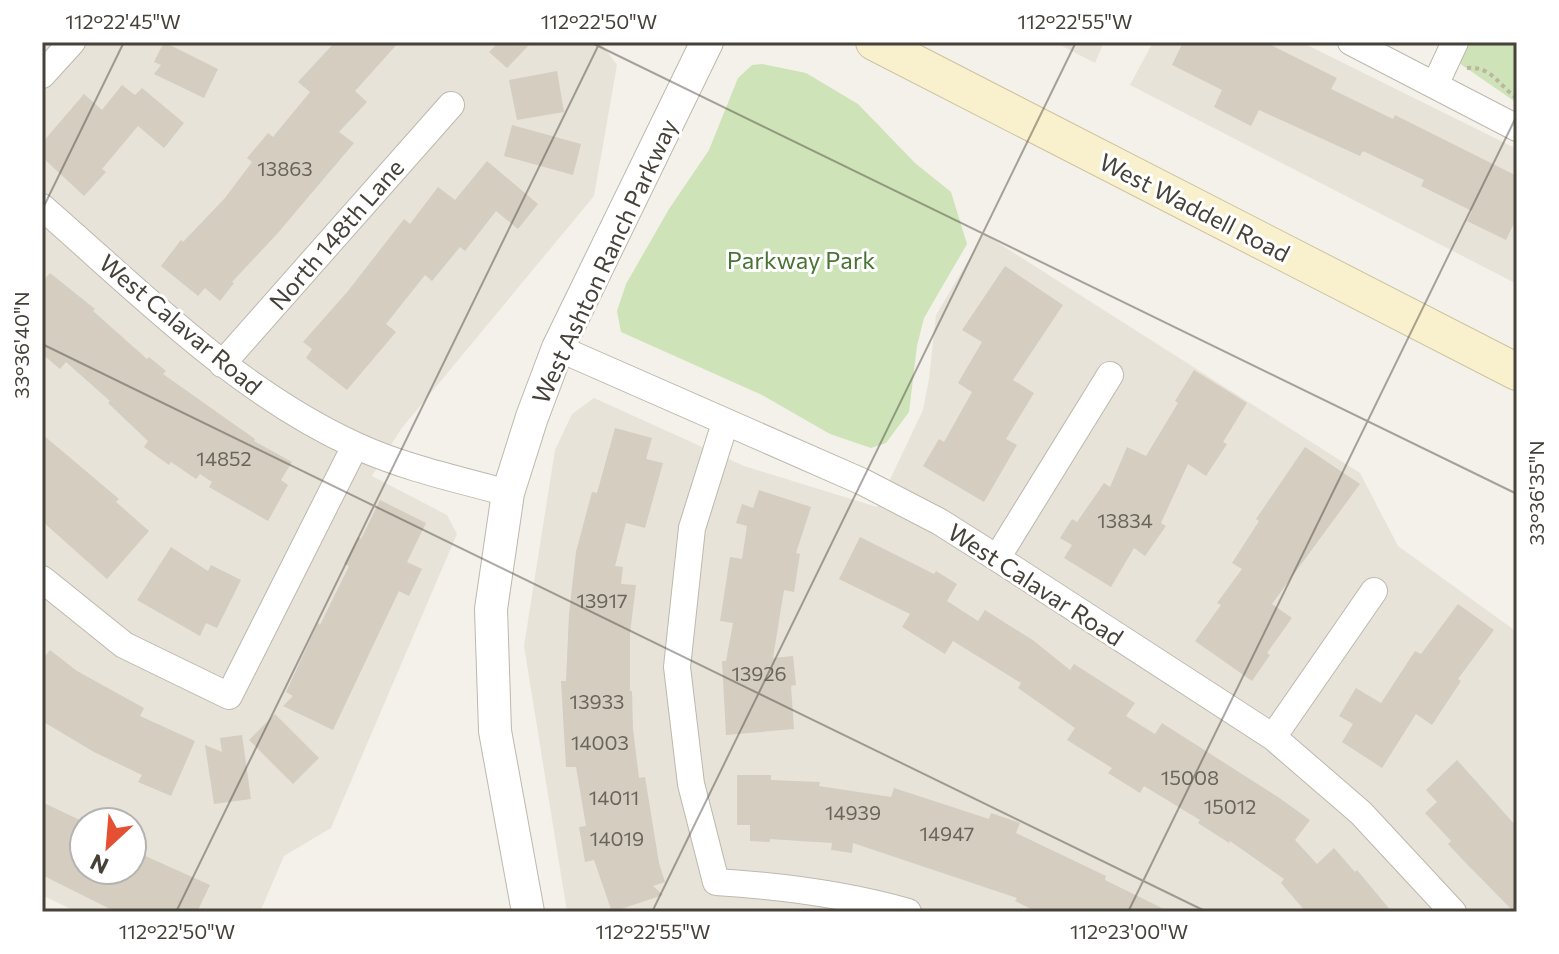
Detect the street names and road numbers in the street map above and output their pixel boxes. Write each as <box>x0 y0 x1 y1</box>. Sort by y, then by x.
street label: West Ashton Ranch Parkway <box>525 114 683 408</box>
street label: West Waddell Road <box>1095 146 1295 268</box>
street label: North 148th Lane <box>263 153 409 315</box>
street label: West Calavar Road <box>94 248 268 400</box>
street label: West Calavar Road <box>943 517 1129 651</box>

